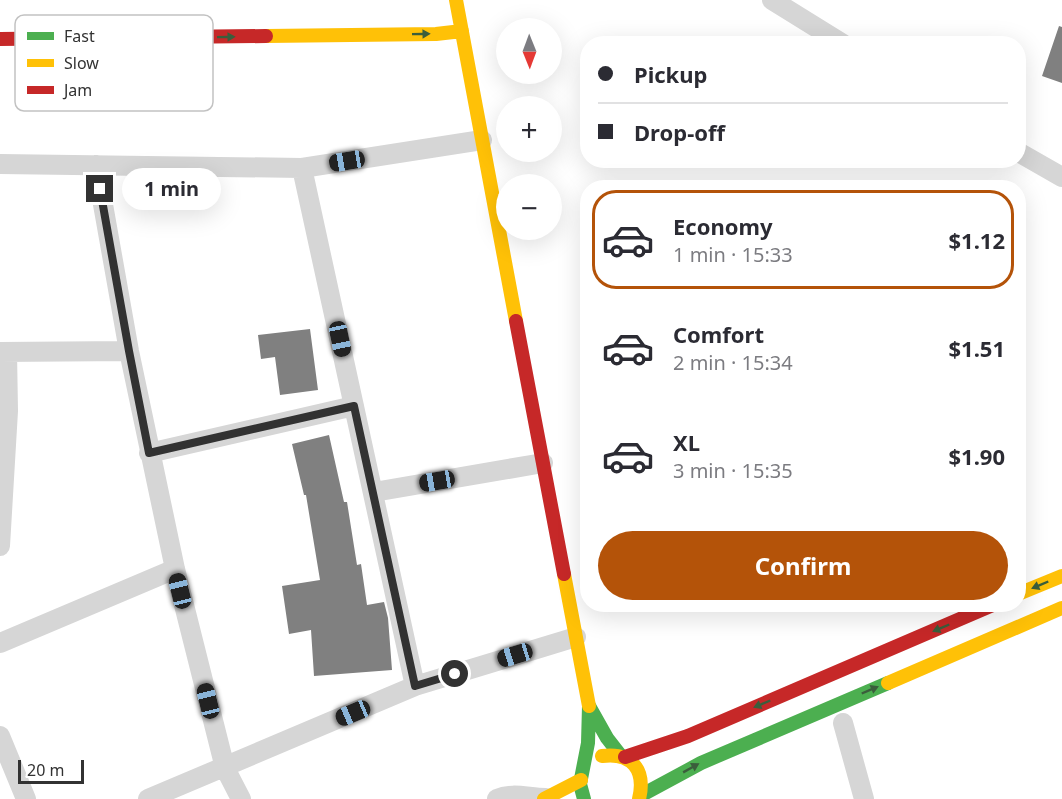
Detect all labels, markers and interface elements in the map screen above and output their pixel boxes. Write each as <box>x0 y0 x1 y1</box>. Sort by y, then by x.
legend <box>15 15 213 111</box>
north arrow <box>496 18 562 84</box>
map controls <box>496 18 562 240</box>
text: Fast <box>64 25 95 47</box>
one-way arrow <box>412 29 431 39</box>
one-way arrow <box>217 32 236 42</box>
text: Slow <box>64 52 99 74</box>
text: Pickup <box>634 59 707 89</box>
text: Jam <box>62 79 92 101</box>
button: + <box>496 96 562 162</box>
text: Drop-off <box>634 117 725 147</box>
car <box>328 149 366 173</box>
callout: 1 min <box>121 168 220 210</box>
button: − <box>496 174 562 240</box>
route end <box>86 175 113 202</box>
text: 1 min <box>144 175 199 202</box>
text: Economy <box>673 211 772 241</box>
icon: car <box>601 213 655 267</box>
text: $1.12 <box>948 225 1005 255</box>
text: 1 min · 15:33 <box>673 241 793 268</box>
text: Comfort <box>673 319 764 349</box>
car <box>327 320 353 358</box>
icon: car <box>601 321 655 375</box>
text: $1.51 <box>948 333 1005 363</box>
text: 2 min · 15:34 <box>673 349 793 376</box>
text: XL <box>673 427 700 457</box>
icon: car <box>601 429 655 483</box>
text: $1.90 <box>948 441 1005 471</box>
text: 3 min · 15:35 <box>673 457 793 484</box>
car <box>418 469 456 493</box>
button: Confirm <box>598 531 1008 600</box>
car <box>167 571 193 611</box>
one-way arrow <box>1031 580 1049 590</box>
one-way arrow <box>932 623 950 633</box>
car <box>495 641 535 669</box>
route start <box>441 660 468 687</box>
car <box>195 681 221 721</box>
one-way arrow <box>861 685 879 695</box>
car <box>333 698 373 728</box>
one-way arrow <box>753 700 770 709</box>
scale bar <box>18 757 84 784</box>
text: 20 m <box>27 759 64 781</box>
one-way arrow <box>683 763 700 773</box>

